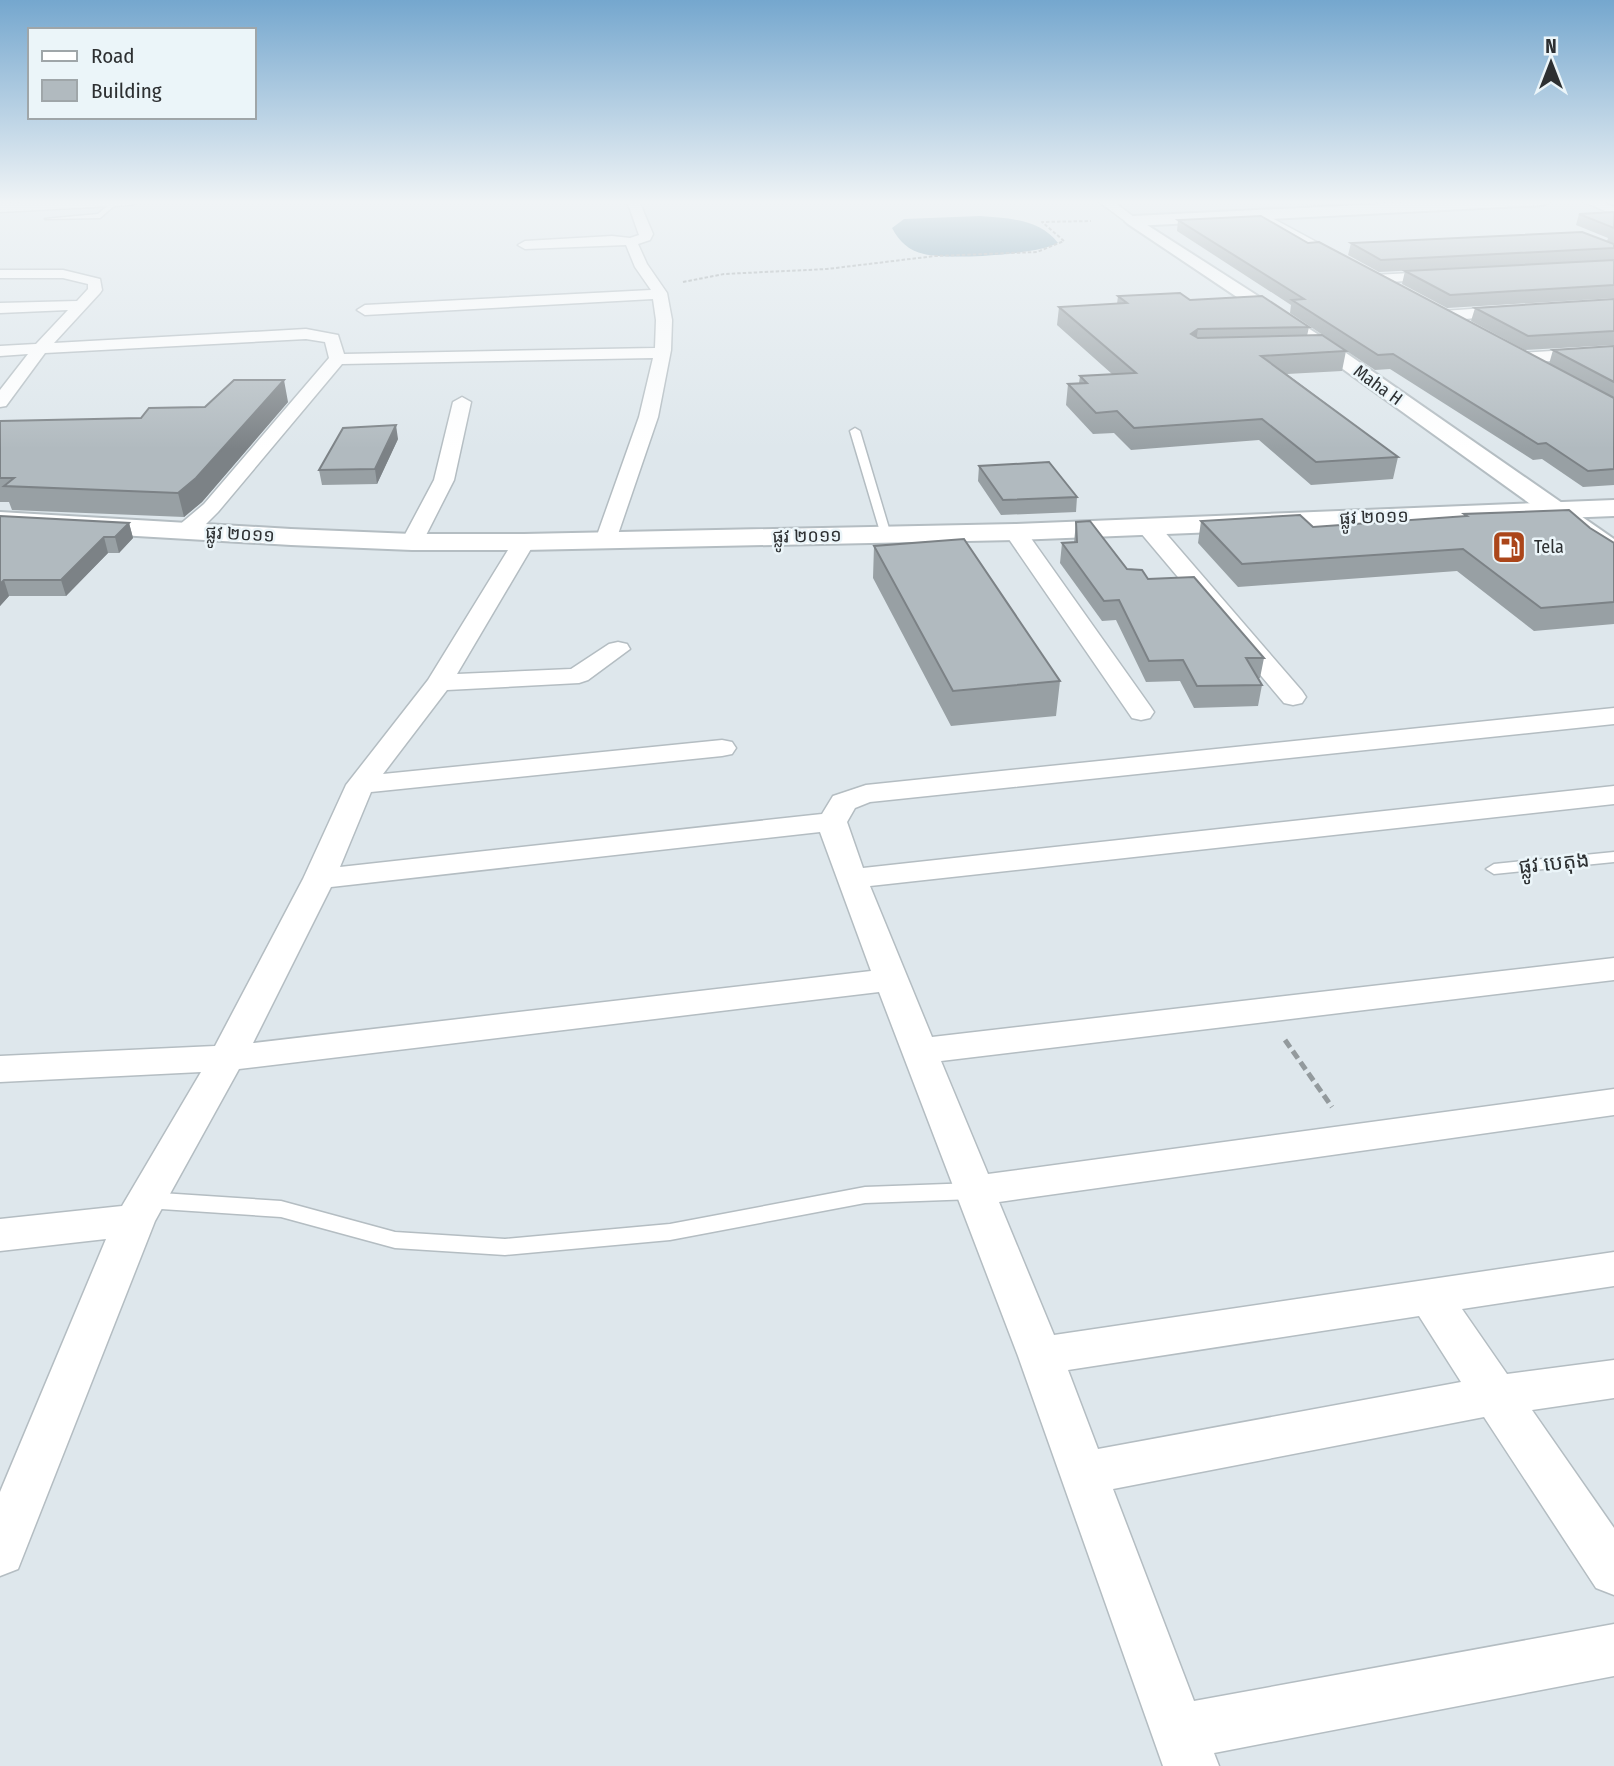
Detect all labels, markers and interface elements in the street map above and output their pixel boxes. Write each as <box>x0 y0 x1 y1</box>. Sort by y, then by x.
legend <box>28 28 256 119</box>
north arrow <box>1516 28 1586 98</box>
text: N <box>1545 35 1557 58</box>
text: Road <box>91 43 135 69</box>
text: Building <box>91 78 162 104</box>
street label: Maha H <box>1349 360 1407 410</box>
street label: ផ្លូវ ២០១១ <box>1339 505 1409 535</box>
street label: ផ្លូវ ២០១១ <box>205 521 275 552</box>
street label: ផ្លូវ ២០១១ <box>772 524 842 553</box>
fuel station icon: Tela <box>1490 528 1528 566</box>
place label: Tela <box>1534 536 1564 558</box>
street label: ផ្លូវ បេតុង <box>1517 846 1591 886</box>

